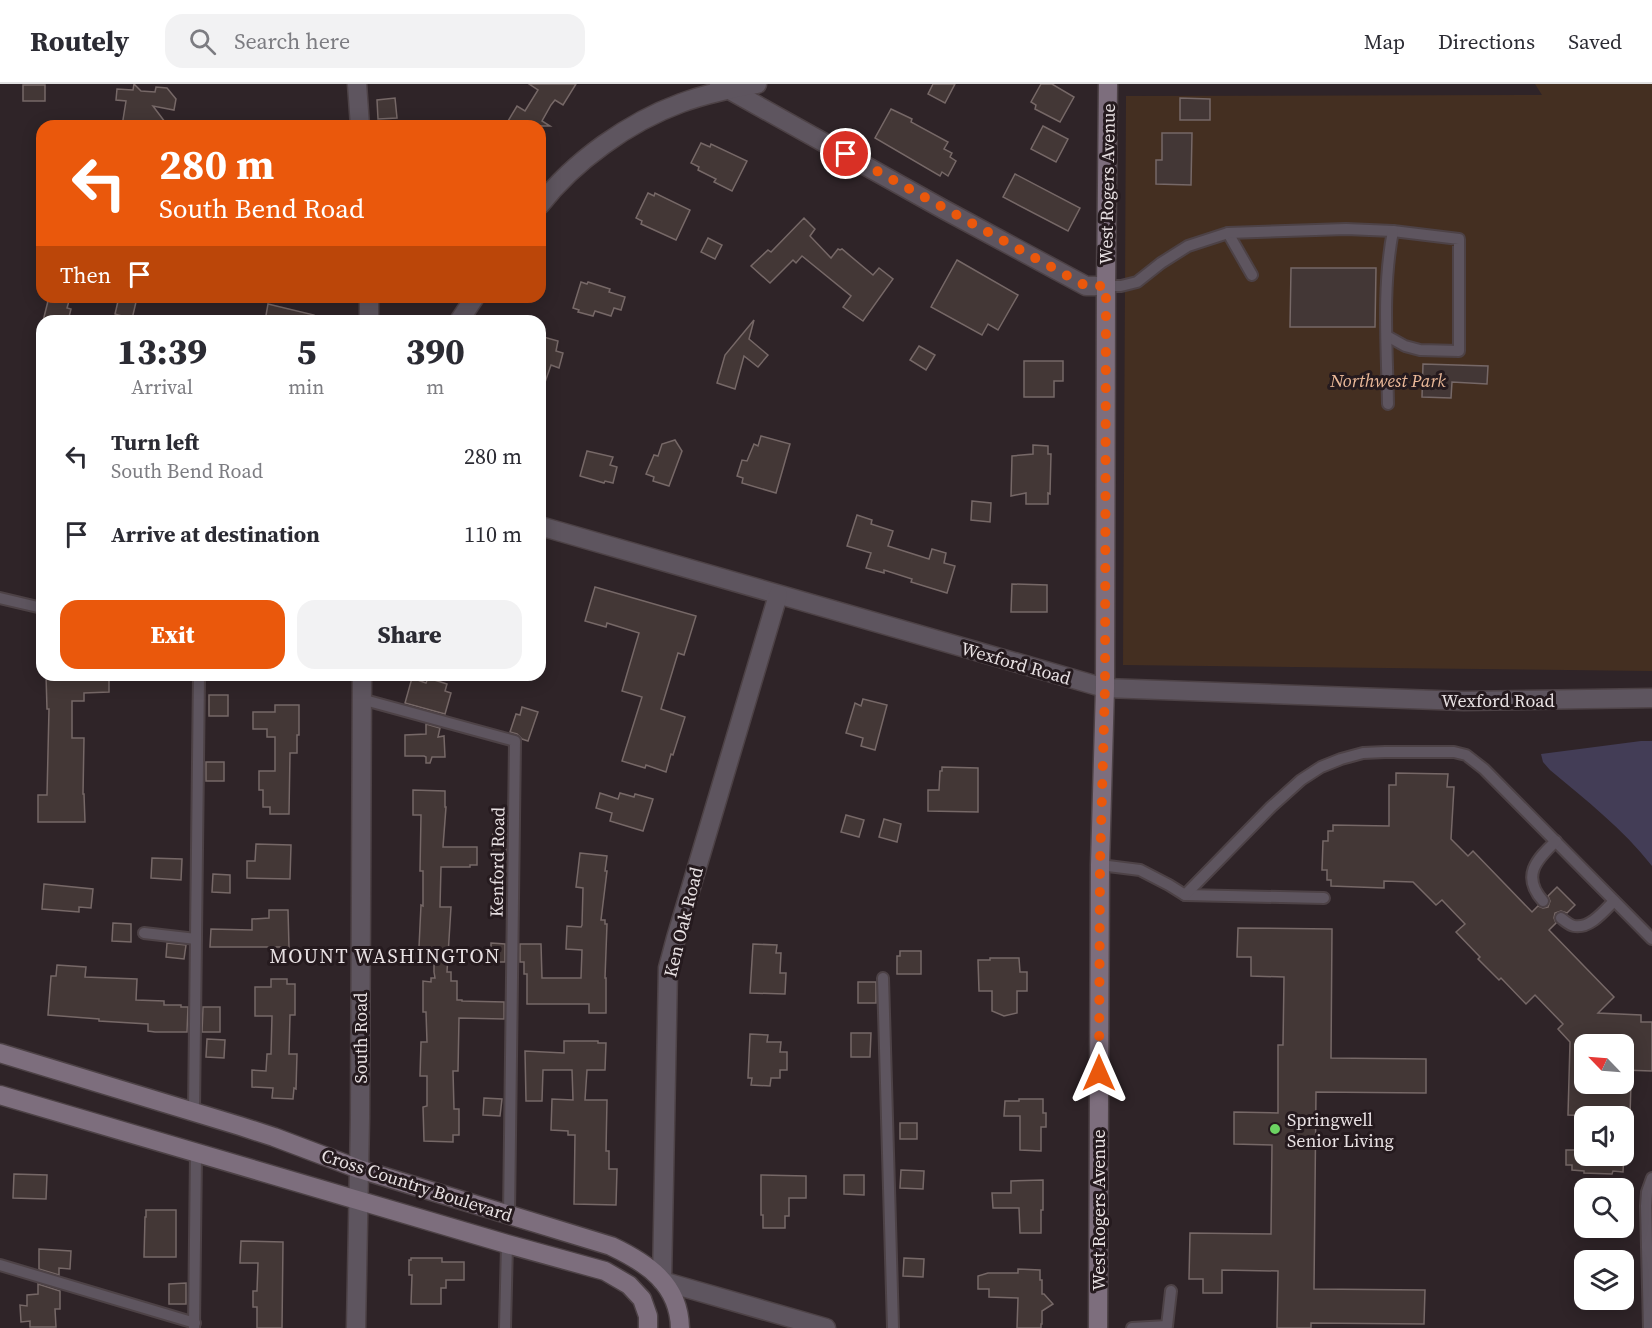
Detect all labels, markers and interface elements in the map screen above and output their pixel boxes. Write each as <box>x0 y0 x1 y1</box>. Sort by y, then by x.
search box <box>165 14 585 68</box>
text: Routely <box>30 22 129 60</box>
icon: search <box>186 25 219 58</box>
text: Search here <box>234 26 350 56</box>
text: Map <box>1364 27 1405 56</box>
text: Directions <box>1438 27 1535 56</box>
text: Saved <box>1568 27 1622 56</box>
street label: West Rogers Avenue <box>1093 103 1121 265</box>
pin <box>820 128 871 179</box>
text: 280 m <box>159 135 274 193</box>
icon: arrive <box>829 137 862 170</box>
icon: left <box>60 144 138 222</box>
text: South Bend Road <box>159 190 364 227</box>
icon: arrive <box>123 258 156 291</box>
text: Then <box>60 260 111 290</box>
text: 13:39 <box>117 327 207 376</box>
text: 5 <box>296 327 316 376</box>
text: 390 <box>405 327 465 376</box>
park label: Northwest Park <box>1329 368 1446 393</box>
text: Arrival <box>131 373 193 401</box>
text: min <box>288 373 324 401</box>
text: m <box>426 373 444 401</box>
text: Turn left <box>111 427 199 457</box>
icon: left <box>60 440 93 473</box>
text: 280 m <box>464 441 522 471</box>
text: South Bend Road <box>111 457 263 485</box>
icon: arrive <box>60 518 93 551</box>
text: Arrive at destination <box>111 519 320 549</box>
text: 110 m <box>464 519 522 549</box>
button: Exit <box>60 600 285 669</box>
button: Share <box>297 600 522 669</box>
street label: Wexford Road <box>958 635 1074 691</box>
street label: Wexford Road <box>1441 688 1555 713</box>
street label: Kenford Road <box>484 807 510 917</box>
street label: Ken Oak Road <box>657 864 709 980</box>
district label: MOUNT WASHINGTON <box>269 942 501 970</box>
street label: South Road <box>348 992 373 1084</box>
north arrow <box>1574 1034 1634 1094</box>
map controls <box>1574 1034 1634 1310</box>
position arrow <box>1067 1041 1131 1105</box>
button: sound <box>1574 1106 1634 1166</box>
place label: Springwell Senior Living <box>1287 1107 1394 1153</box>
marker: Springwell Senior Living <box>1268 1122 1282 1136</box>
street label: West Rogers Avenue <box>1086 1129 1111 1291</box>
street label: Cross Country Boulevard <box>318 1142 516 1228</box>
button: search <box>1574 1178 1634 1238</box>
button: layers <box>1574 1250 1634 1310</box>

